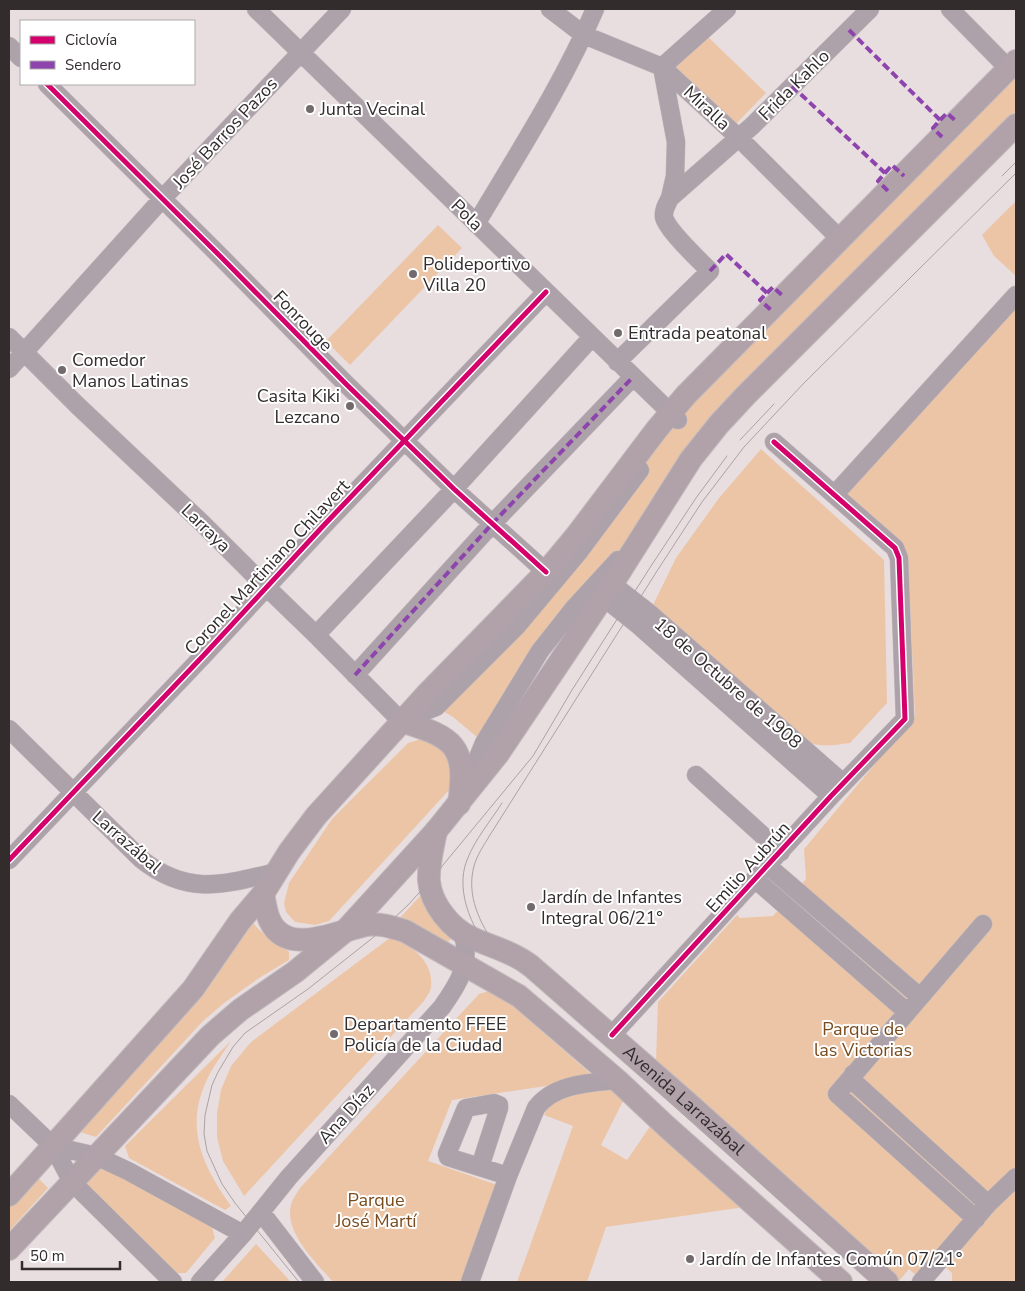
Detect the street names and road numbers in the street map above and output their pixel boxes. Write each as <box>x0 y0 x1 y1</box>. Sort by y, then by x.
street label: Frida Kahlo <box>753 44 835 126</box>
street label: José Barros Pazos <box>167 72 283 194</box>
street label: Miralla <box>678 80 736 136</box>
street label: Pola <box>446 194 488 236</box>
street label: Fonrouge <box>268 285 338 357</box>
street label: Coronel Martiniano Chilavert <box>179 473 355 660</box>
street label: Larraya <box>176 498 236 558</box>
street label: 18 de Octubre de 1908 <box>649 612 807 754</box>
street label: Larrazábal <box>87 805 167 879</box>
street label: Emilio Aubrún <box>701 816 795 918</box>
street label: Avenida Larrazábal <box>618 1040 751 1161</box>
street label: Ana Díaz <box>313 1079 379 1149</box>

